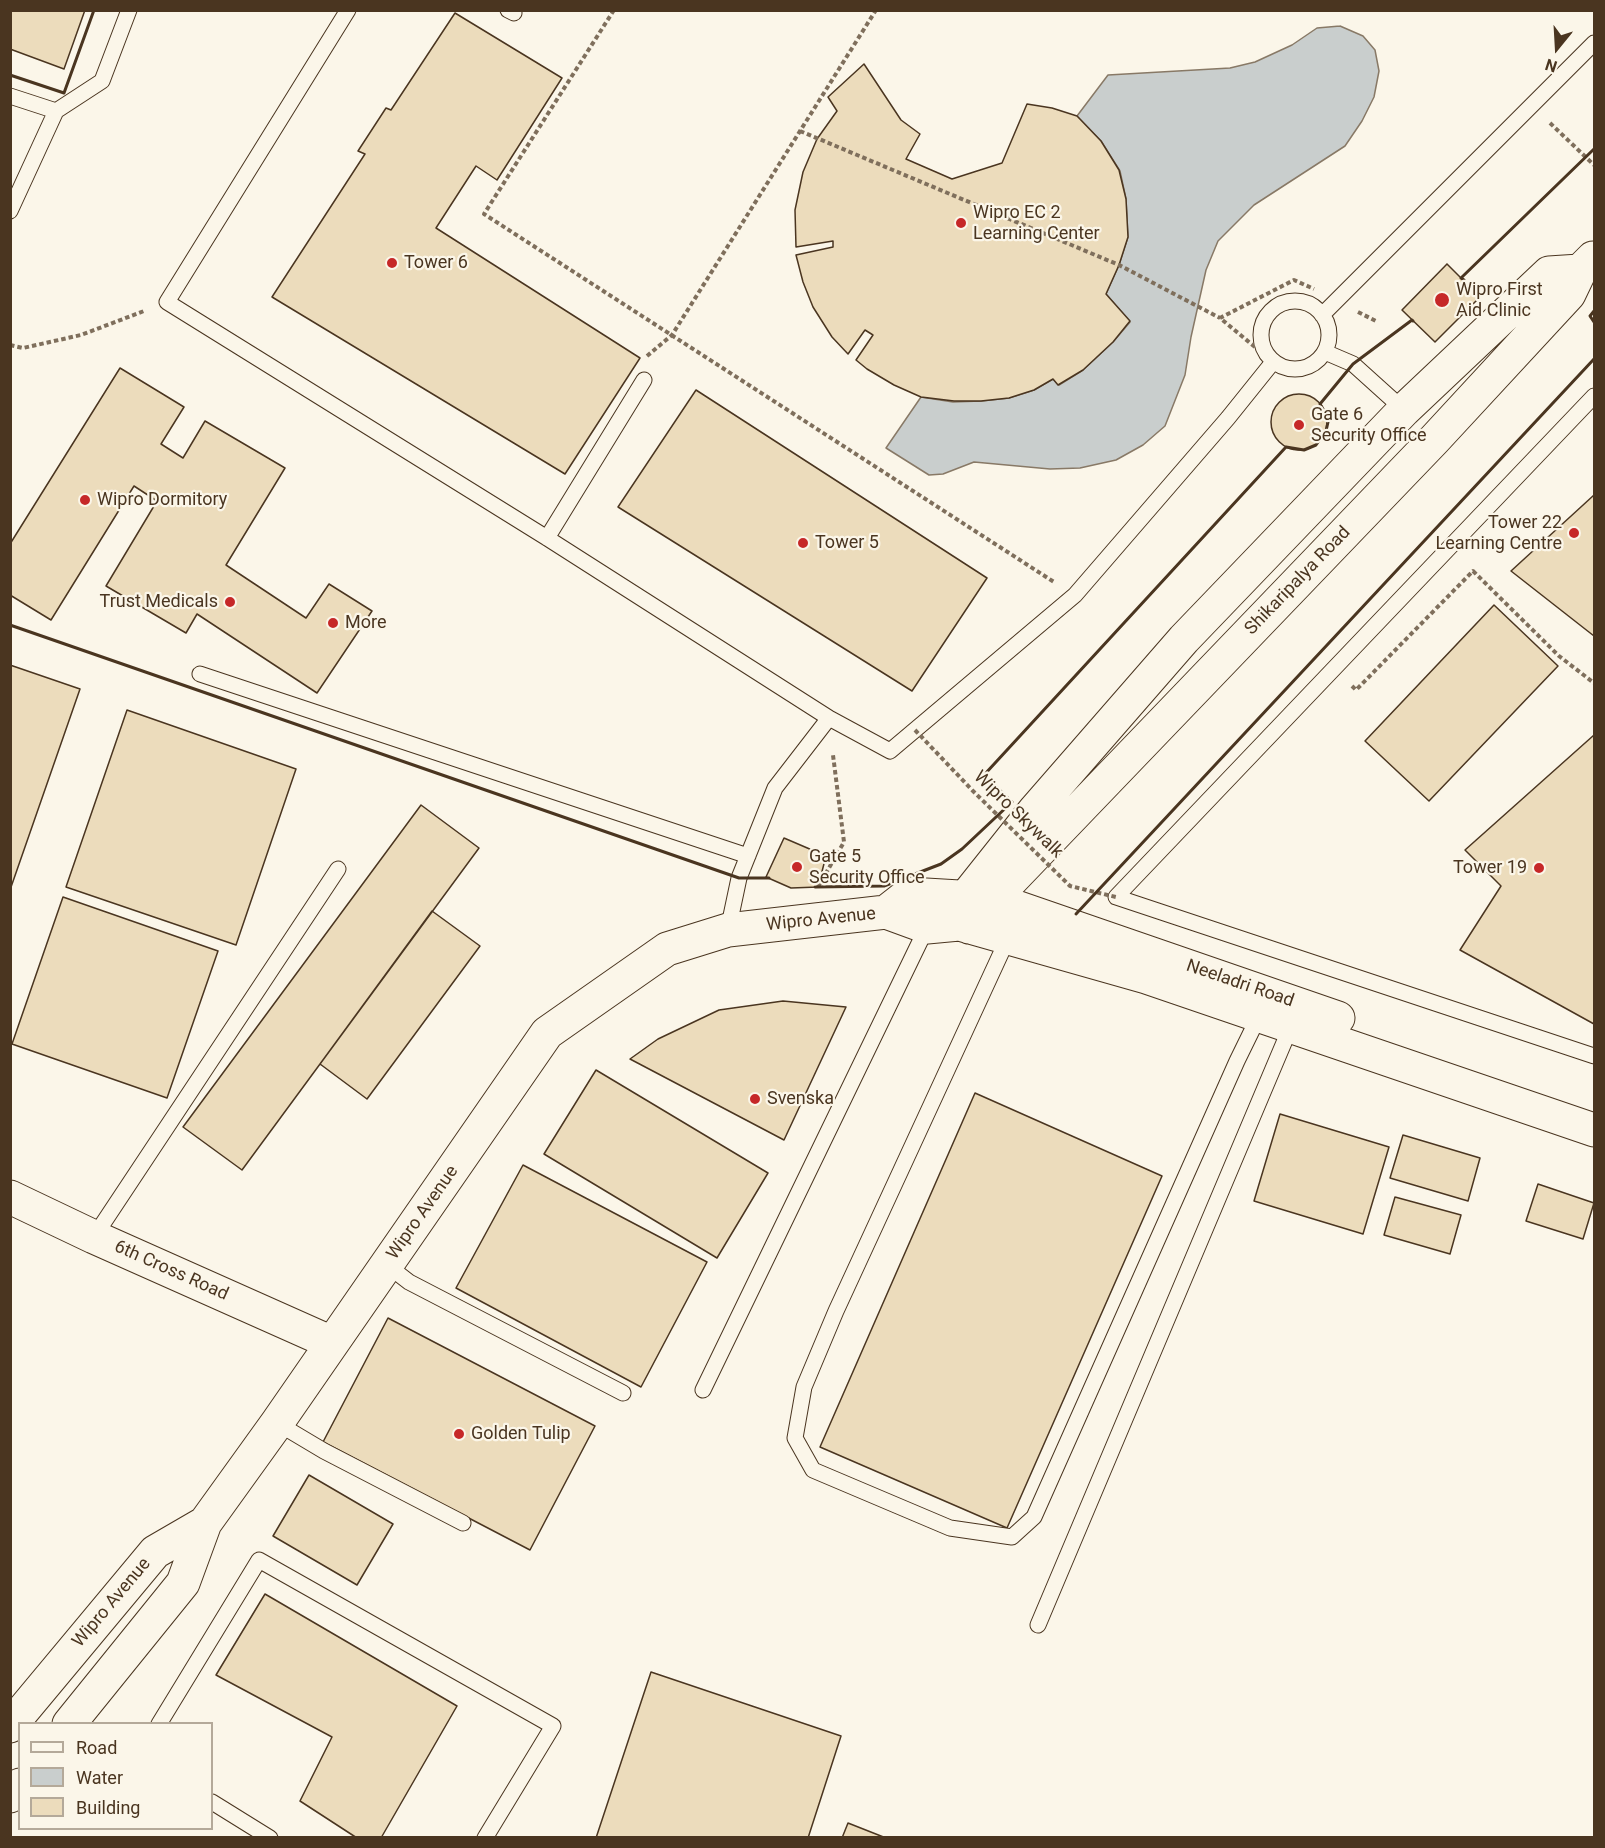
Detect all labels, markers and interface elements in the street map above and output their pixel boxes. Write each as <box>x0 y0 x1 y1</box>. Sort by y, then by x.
north arrow <box>1527 18 1587 78</box>
text: N <box>1543 55 1560 76</box>
place label: Wipro EC 2 Learning Center <box>973 202 1100 244</box>
marker: Wipro EC 2 Learning Center <box>954 216 968 230</box>
place label: Tower 6 <box>404 252 468 274</box>
marker: Tower 6 <box>385 256 399 270</box>
place label: Wipro First Aid Clinic <box>1456 279 1543 322</box>
marker: Wipro First Aid Clinic <box>1433 291 1451 309</box>
place label: Gate 6 Security Office <box>1311 404 1427 446</box>
marker: Gate 6 Security Office <box>1292 418 1306 432</box>
place label: Wipro Dormitory <box>97 489 227 511</box>
marker: Wipro Dormitory <box>78 493 92 507</box>
place label: Tower 22 Learning Centre <box>1435 512 1562 554</box>
street label: Shikaripalya Road <box>1241 522 1355 640</box>
marker: Tower 22 Learning Centre <box>1567 526 1581 540</box>
place label: Tower 5 <box>815 532 879 554</box>
marker: Tower 5 <box>796 536 810 550</box>
place label: Trust Medicals <box>100 591 218 613</box>
marker: Trust Medicals <box>223 595 237 609</box>
place label: More <box>345 612 386 634</box>
marker: More <box>326 616 340 630</box>
street label: Wipro Skywalk <box>969 767 1067 863</box>
place label: Gate 5 Security Office <box>809 846 925 888</box>
place label: Tower 19 <box>1453 857 1527 879</box>
marker: Gate 5 Security Office <box>790 860 804 874</box>
marker: Tower 19 <box>1532 861 1546 875</box>
street label: Wipro Avenue <box>765 904 877 936</box>
street label: Neeladri Road <box>1183 955 1297 1013</box>
place label: Svenska <box>767 1088 834 1110</box>
marker: Svenska <box>748 1092 762 1106</box>
street label: Wipro Avenue <box>383 1162 463 1264</box>
street label: 6th Cross Road <box>111 1236 231 1306</box>
place label: Golden Tulip <box>471 1423 571 1445</box>
marker: Golden Tulip <box>452 1427 466 1441</box>
street label: Wipro Avenue <box>68 1554 156 1652</box>
legend <box>18 1722 213 1830</box>
text: Road <box>76 1737 117 1758</box>
text: Water <box>76 1767 123 1788</box>
text: Building <box>76 1797 140 1818</box>

